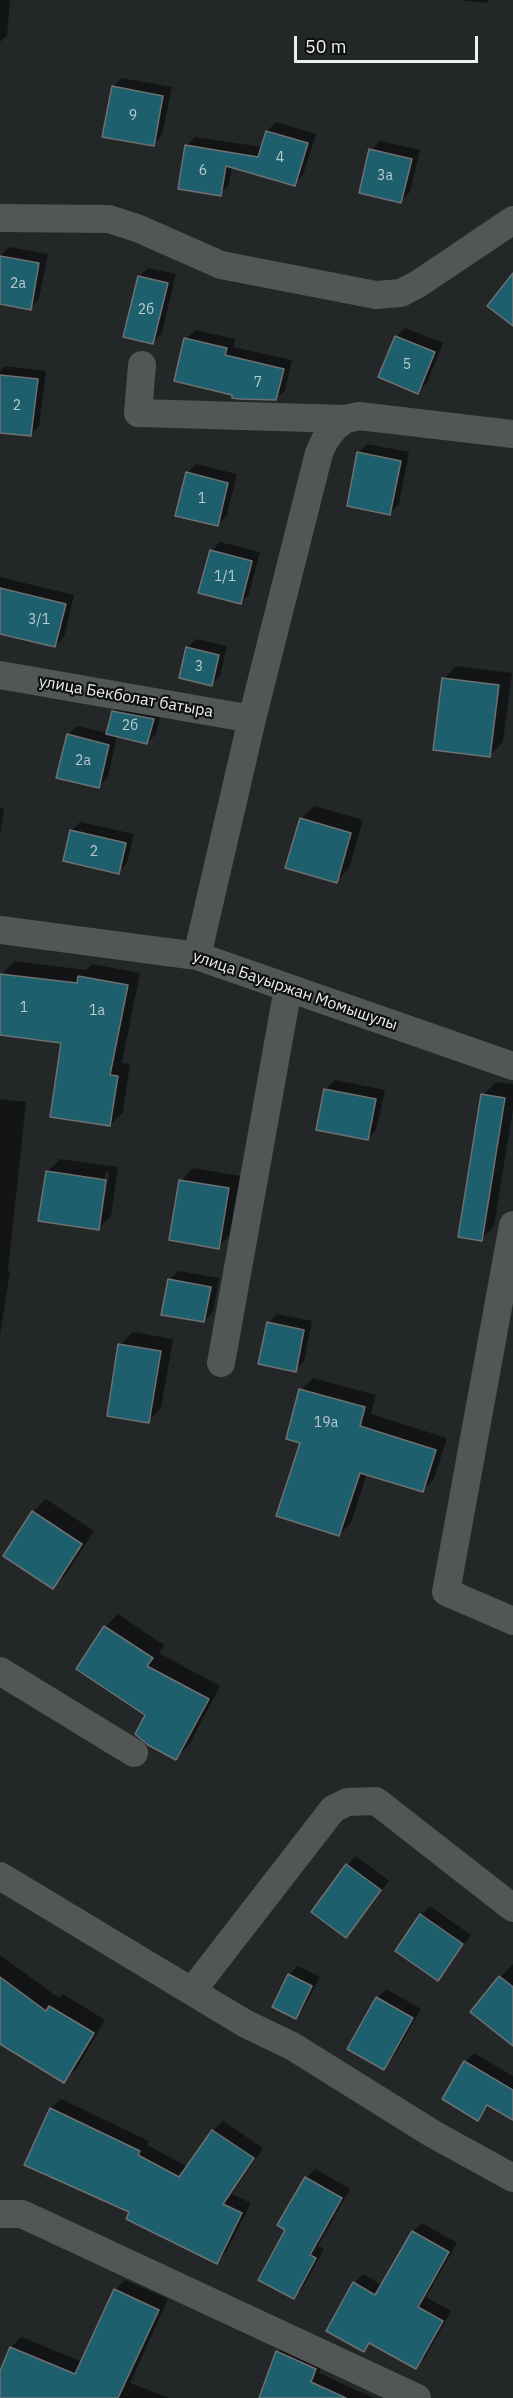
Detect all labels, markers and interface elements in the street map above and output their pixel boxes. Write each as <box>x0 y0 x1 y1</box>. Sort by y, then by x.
scale bar <box>297 24 482 62</box>
text: 50 m <box>305 35 347 58</box>
house number: 9 <box>129 108 137 124</box>
house number: 4 <box>276 150 284 166</box>
house number: 6 <box>199 163 207 179</box>
house number: 3а <box>377 168 393 184</box>
house number: 2а <box>10 276 26 292</box>
house number: 2б <box>138 302 154 318</box>
house number: 5 <box>403 357 411 373</box>
house number: 7 <box>254 375 262 391</box>
house number: 2 <box>13 398 21 414</box>
house number: 1 <box>198 491 206 507</box>
house number: 1/1 <box>214 569 236 585</box>
house number: 3/1 <box>28 612 50 628</box>
house number: 3 <box>195 659 203 675</box>
street label: улица Бекболат батыра <box>37 672 215 722</box>
house number: 2б <box>122 718 138 734</box>
house number: 2а <box>75 753 91 769</box>
house number: 2 <box>90 844 98 860</box>
street label: улица Бауыржан Момышулы <box>190 947 400 1035</box>
house number: 1 <box>20 1000 28 1016</box>
house number: 1а <box>89 1003 105 1019</box>
house number: 19а <box>314 1415 338 1431</box>

